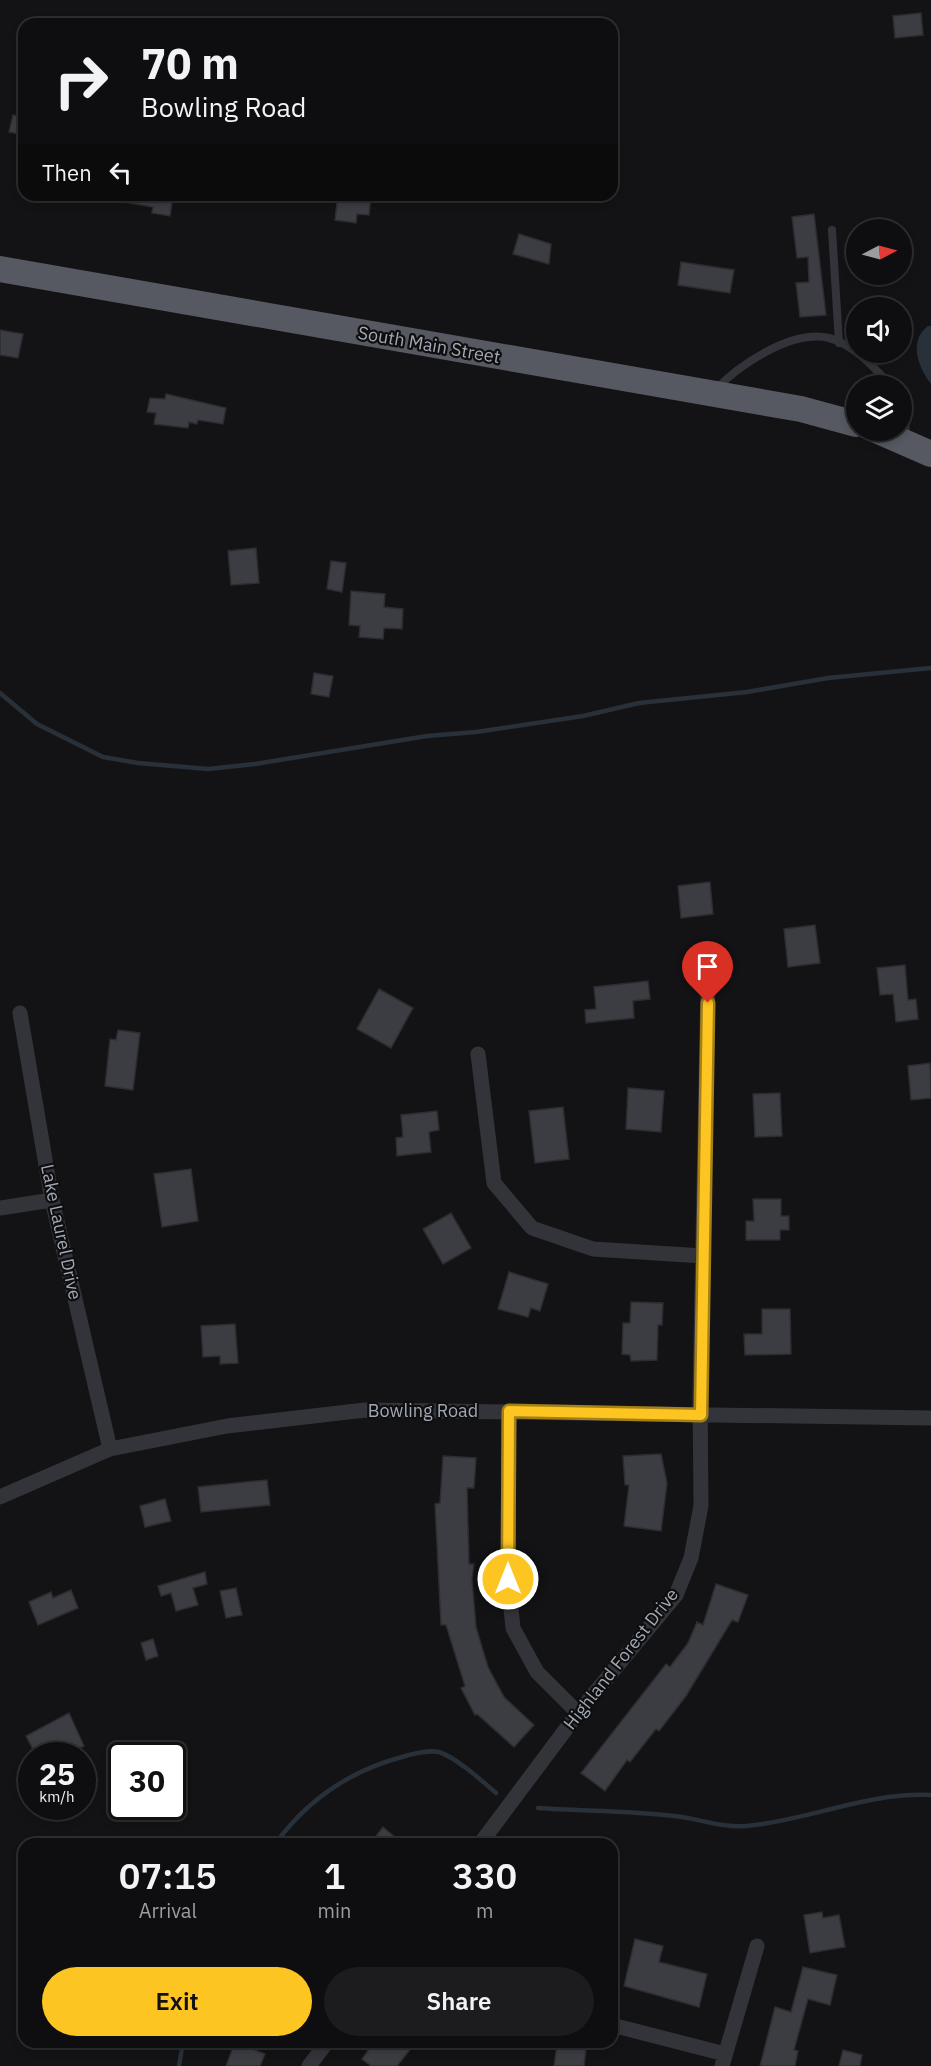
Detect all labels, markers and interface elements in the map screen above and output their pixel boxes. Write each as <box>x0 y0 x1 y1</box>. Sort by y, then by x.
text: 70 m <box>141 36 239 91</box>
icon: right <box>42 42 120 120</box>
text: Bowling Road <box>141 89 306 124</box>
icon: left <box>104 156 137 189</box>
text: Then <box>42 158 92 187</box>
north arrow <box>846 219 912 285</box>
map controls <box>846 219 912 441</box>
button: sound <box>846 297 912 363</box>
street label: South Main Street <box>356 321 502 368</box>
button: layers <box>846 375 912 441</box>
pin <box>682 941 733 1003</box>
icon: arrive <box>691 950 724 983</box>
street label: Lake Laurel Drive <box>36 1162 87 1302</box>
street label: Bowling Road <box>368 1399 478 1422</box>
position arrow <box>476 1547 540 1611</box>
street label: Highland Forest Drive <box>558 1583 683 1734</box>
speed limit sign: 30 <box>108 1742 186 1820</box>
text: 25 <box>39 1754 75 1793</box>
text: km/h <box>39 1787 75 1806</box>
text: 07:15 <box>119 1852 217 1899</box>
text: 1 <box>324 1852 345 1899</box>
text: 330 <box>452 1852 517 1899</box>
text: Arrival <box>139 1897 197 1924</box>
text: min <box>318 1897 351 1924</box>
text: m <box>476 1897 493 1924</box>
button: Exit <box>42 1967 312 2036</box>
button: Share <box>324 1967 594 2036</box>

